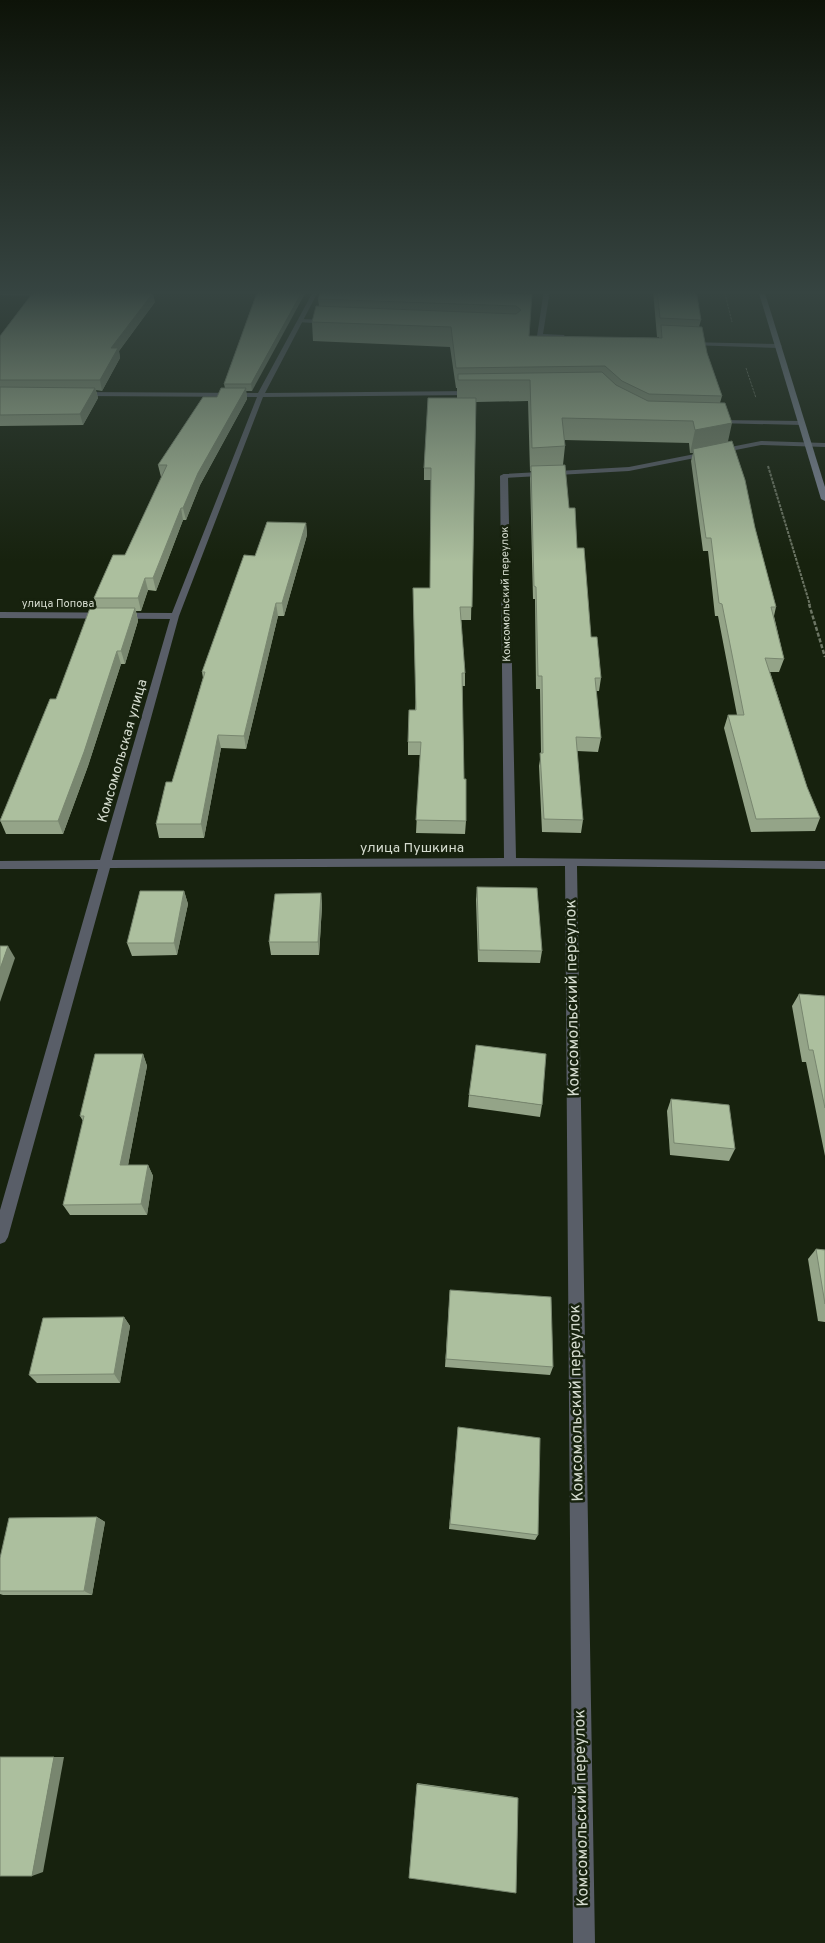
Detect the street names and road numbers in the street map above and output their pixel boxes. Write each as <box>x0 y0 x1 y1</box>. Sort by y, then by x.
street label: Комсомольский переулок <box>498 526 514 662</box>
street label: улица Попова <box>22 597 95 611</box>
street label: Комсомольская улица <box>94 677 152 825</box>
street label: улица Пушкина <box>360 840 464 857</box>
street label: Комсомольский переулок <box>561 899 585 1097</box>
street label: Комсомольский переулок <box>565 1304 589 1502</box>
street label: Комсомольский переулок <box>570 1709 594 1907</box>

